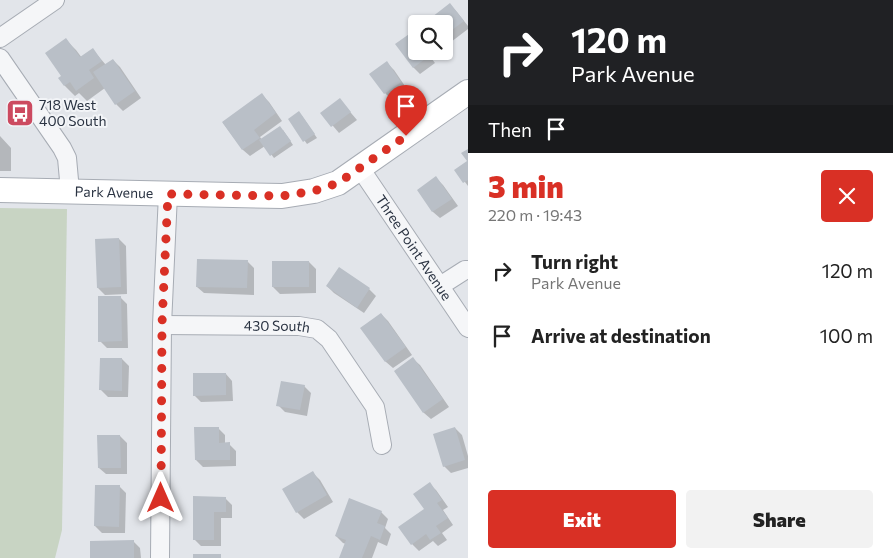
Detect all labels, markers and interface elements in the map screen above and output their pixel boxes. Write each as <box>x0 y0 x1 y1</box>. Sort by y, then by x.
map controls <box>408 15 453 60</box>
button: search <box>408 15 453 60</box>
text: 120 m <box>571 17 667 60</box>
icon: right <box>488 20 553 85</box>
text: Park Avenue <box>571 60 695 87</box>
pin <box>385 85 427 136</box>
icon: arrive <box>392 92 420 120</box>
place label: 718 West 400 South <box>39 96 107 129</box>
bus stop icon: 718 West 400 South <box>5 98 35 128</box>
icon: arrive <box>542 115 570 143</box>
text: Then <box>488 118 532 141</box>
text: 3 min <box>488 167 564 204</box>
button: close <box>821 170 873 222</box>
street label: Park Avenue <box>74 183 154 201</box>
street label: Three Point Avenue <box>373 191 456 303</box>
text: 220 m · 19:43 <box>488 205 582 224</box>
text: Turn right <box>531 250 618 273</box>
icon: right <box>488 257 516 285</box>
text: 120 m <box>822 259 873 282</box>
text: Park Avenue <box>531 273 621 292</box>
street label: 430 South <box>244 317 312 336</box>
icon: arrive <box>488 322 516 350</box>
text: Arrive at destination <box>531 324 711 347</box>
text: 100 m <box>820 324 873 347</box>
position arrow <box>134 471 186 523</box>
button: Exit <box>488 490 676 548</box>
button: Share <box>686 490 873 548</box>

